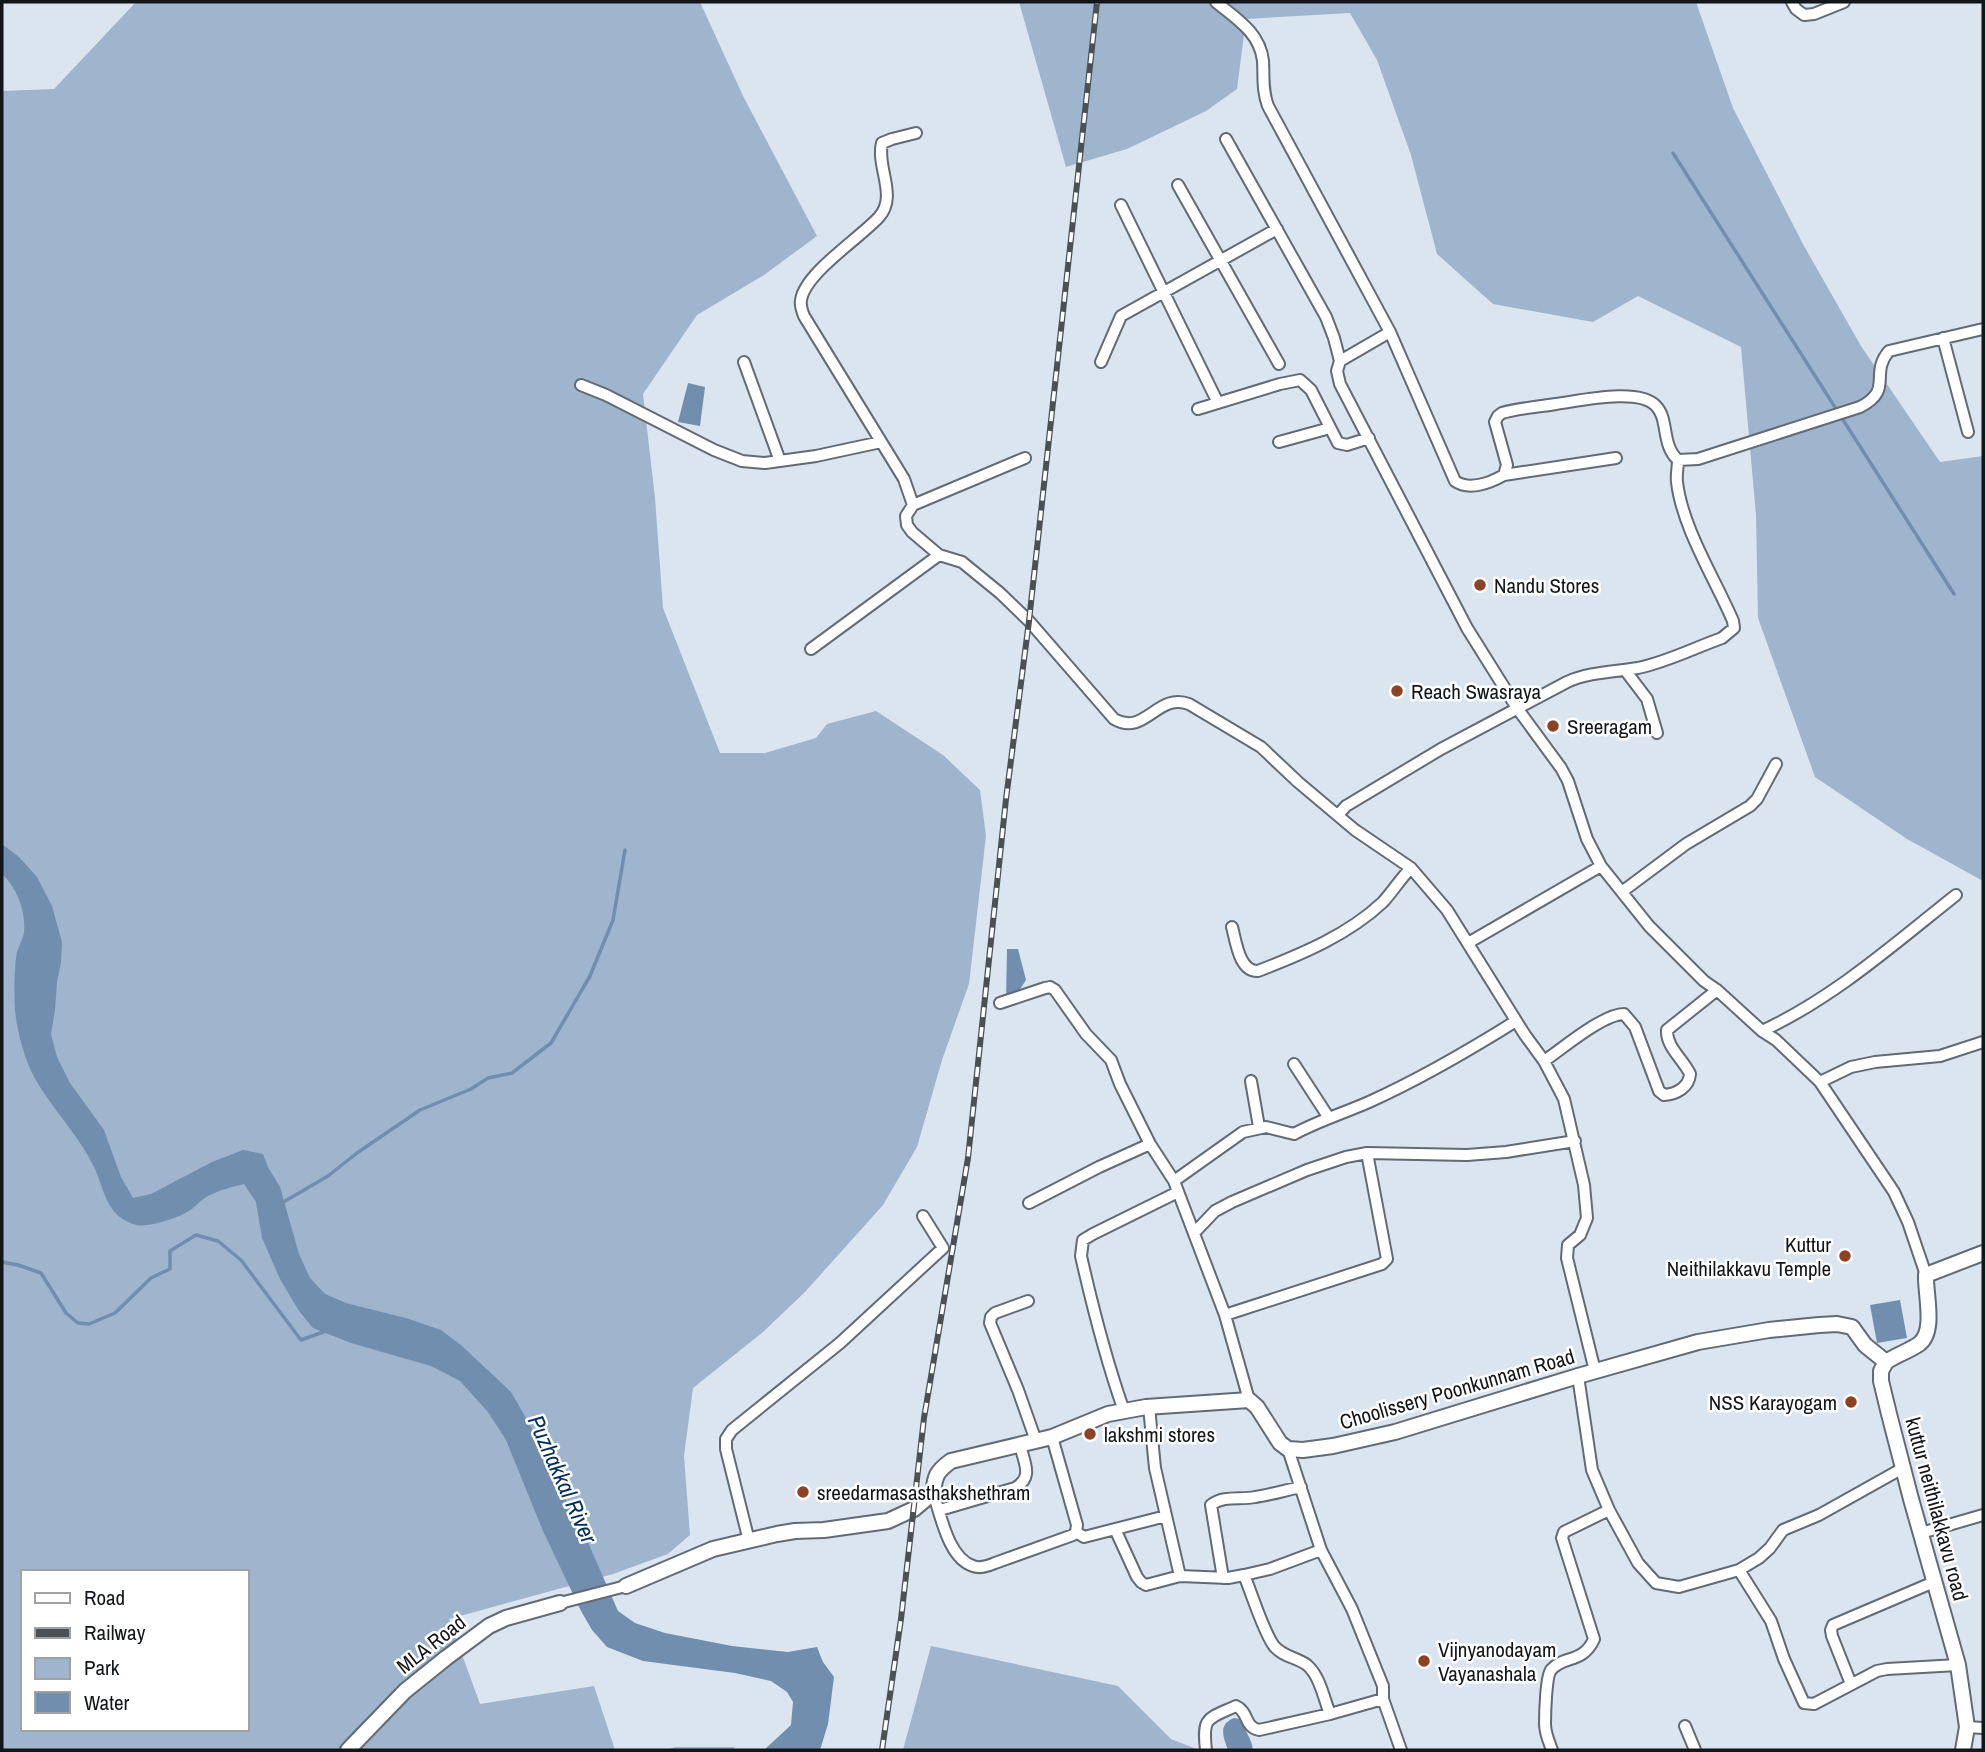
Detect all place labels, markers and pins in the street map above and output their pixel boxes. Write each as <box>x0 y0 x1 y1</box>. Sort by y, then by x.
place label: Nandu Stores <box>1494 571 1599 600</box>
marker: Nandu Stores <box>1472 577 1488 593</box>
place label: Reach Swasraya <box>1411 677 1542 706</box>
marker: Reach Swasraya <box>1389 683 1405 699</box>
place label: Sreeragam <box>1567 712 1652 741</box>
marker: Sreeragam <box>1545 718 1561 734</box>
place label: Kuttur Neithilakkavu Temple <box>1667 1230 1831 1283</box>
marker: Kuttur Neithilakkavu Temple <box>1837 1248 1853 1264</box>
place label: NSS Karayogam <box>1709 1388 1837 1417</box>
marker: NSS Karayogam <box>1843 1394 1859 1410</box>
place label: lakshmi stores <box>1104 1420 1215 1449</box>
marker: lakshmi stores <box>1082 1426 1098 1442</box>
place label: sreedarmasasthakshethram <box>817 1478 1030 1507</box>
marker: sreedarmasasthakshethram <box>795 1484 811 1500</box>
place label: Vijnyanodayam Vayanashala <box>1438 1635 1556 1688</box>
marker: Vijnyanodayam Vayanashala <box>1416 1653 1432 1669</box>

